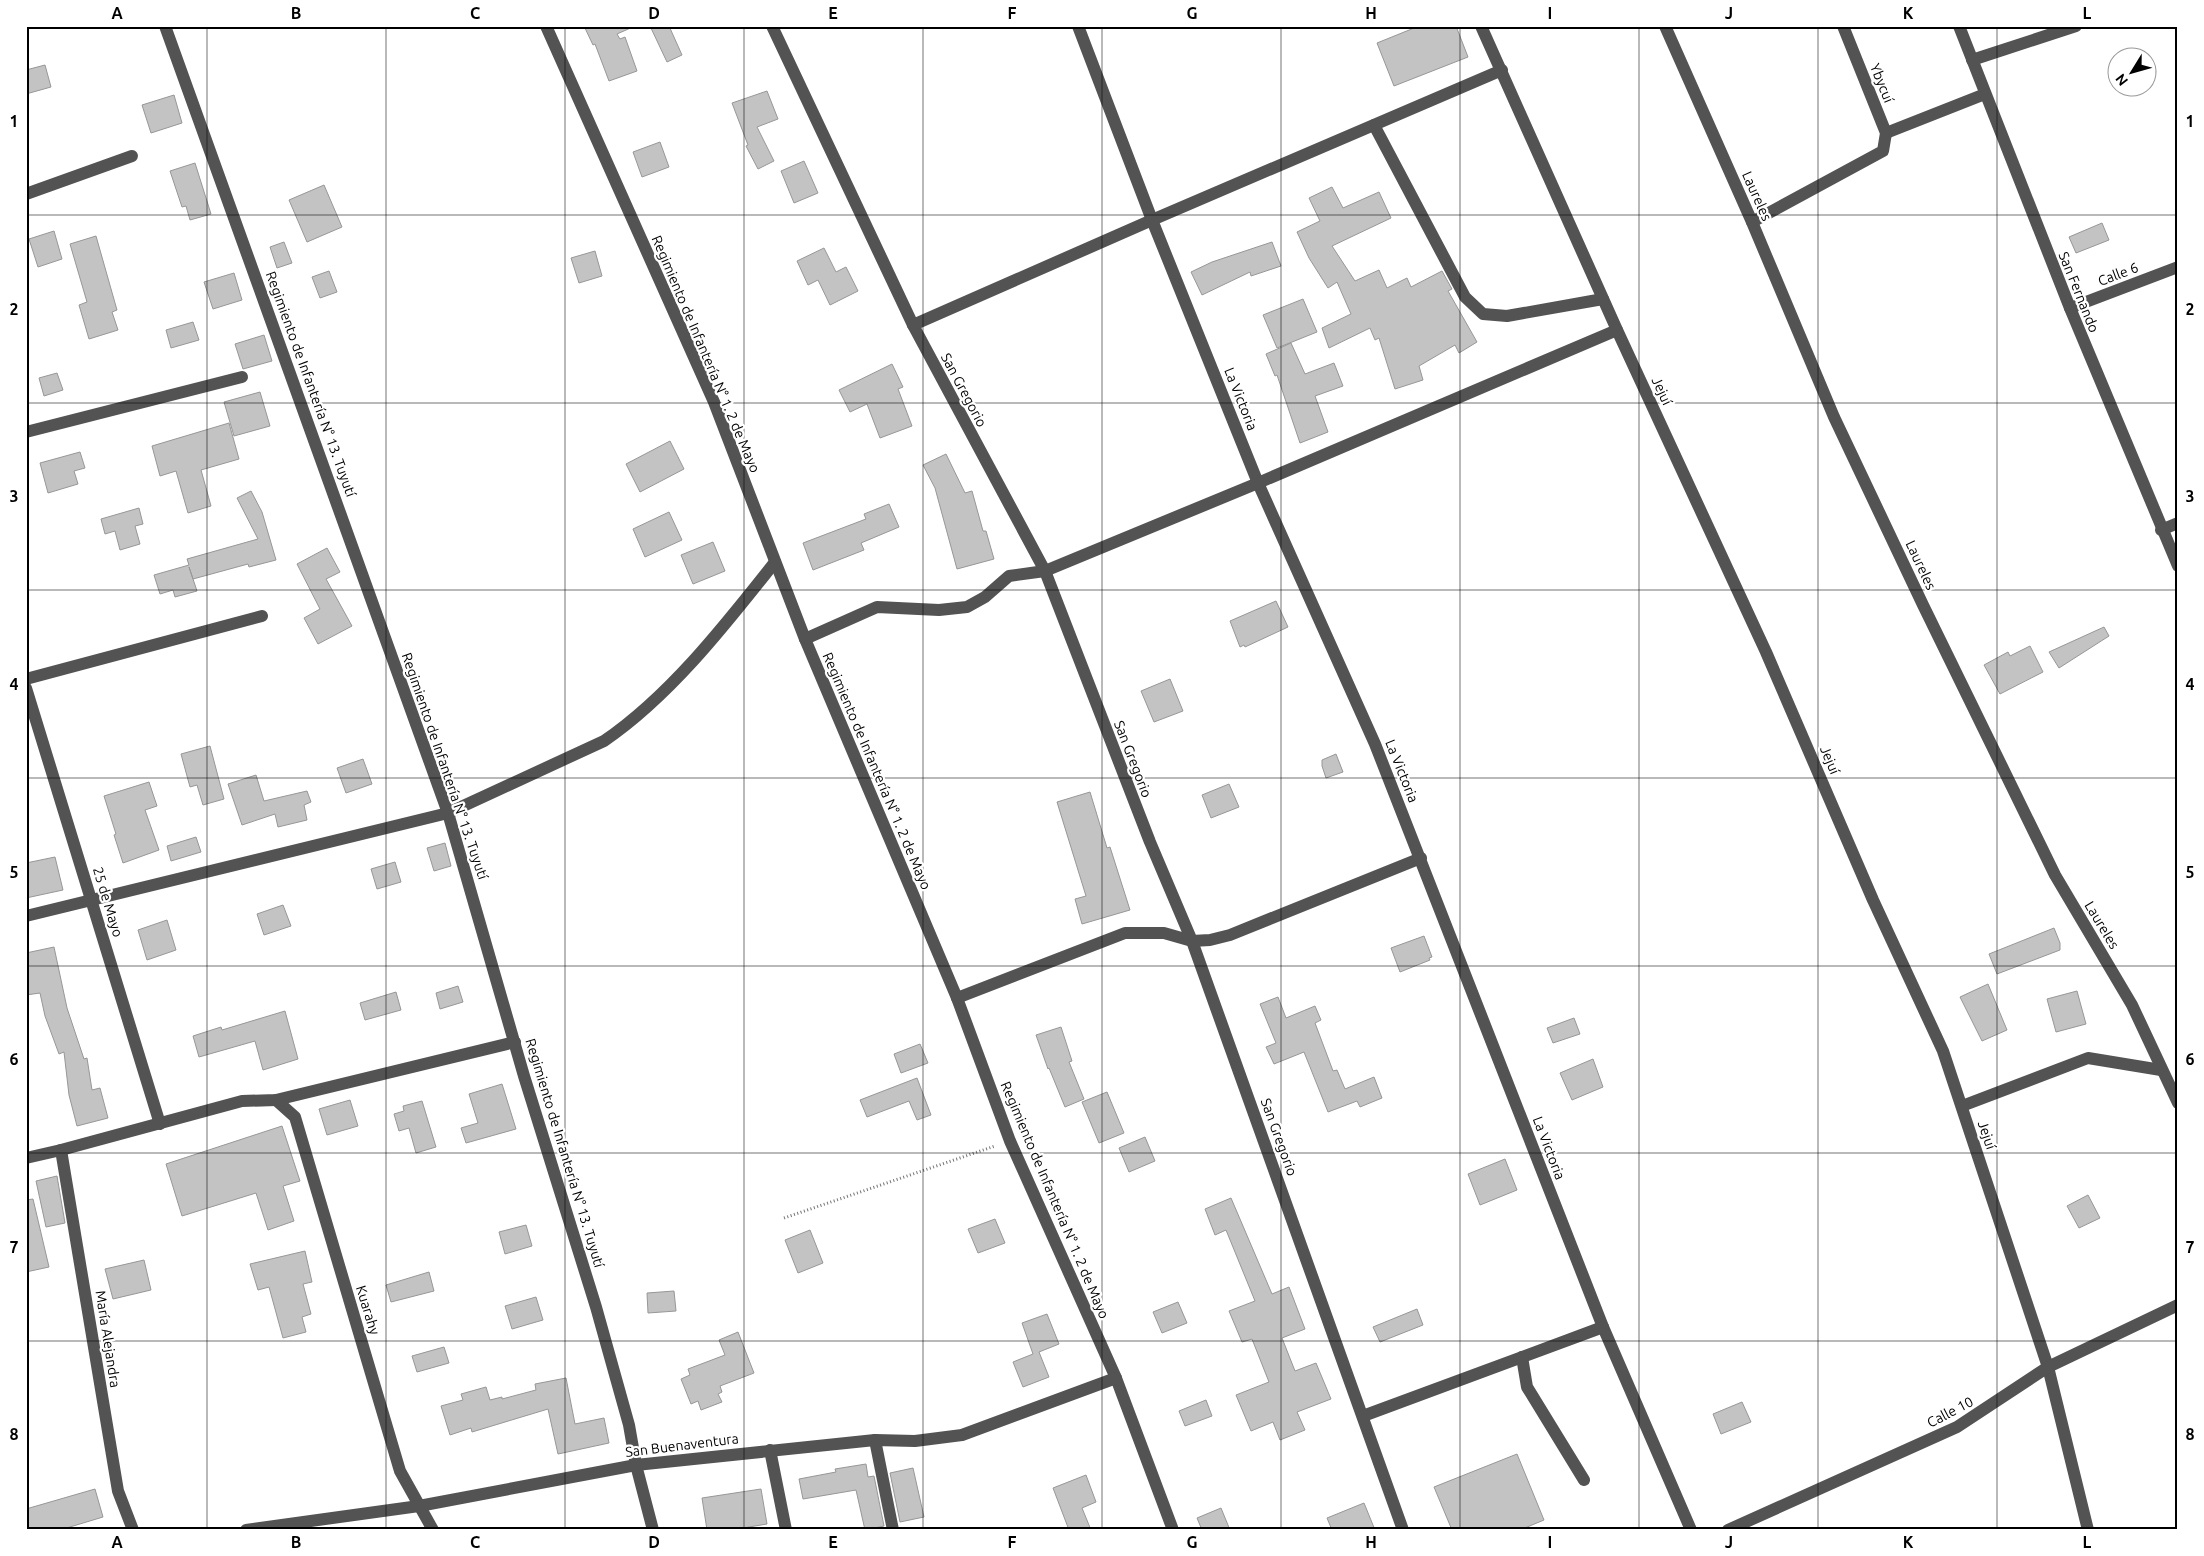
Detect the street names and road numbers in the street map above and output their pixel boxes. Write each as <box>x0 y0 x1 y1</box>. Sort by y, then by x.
street label: Ybycuí <box>1867 61 1897 106</box>
street label: Laureles <box>1739 169 1775 223</box>
street label: Regimiento de Infantería N° 1. 2 de Mayo <box>649 233 763 475</box>
street label: San Fernando <box>2056 249 2102 335</box>
street label: Calle 6 <box>2096 259 2141 289</box>
street label: Regimiento de Infantería N° 13. Tuyutí <box>263 269 360 499</box>
street label: San Gregorio <box>938 350 990 430</box>
street label: La Victoria <box>1221 365 1261 433</box>
street label: Jejuí <box>1649 374 1676 408</box>
street label: Laureles <box>1903 538 1939 592</box>
street label: Regimiento de Infantería N° 1. 2 de Mayo <box>820 650 934 892</box>
street label: Regimiento de Infantería N° 13. Tuyutí <box>399 651 492 882</box>
street label: San Gregorio <box>1111 718 1155 800</box>
street label: La Victoria <box>1382 737 1422 805</box>
street label: Jejuí <box>1817 743 1843 777</box>
street label: 25 de Mayo <box>90 865 126 939</box>
street label: Laureles <box>2082 898 2122 952</box>
street label: Regimiento de Infantería N° 13. Tuyutí <box>522 1037 608 1270</box>
street label: Regimiento de Infantería N° 1. 2 de Mayo <box>998 1079 1112 1321</box>
street label: San Gregorio <box>1258 1096 1300 1178</box>
street label: La Victoria <box>1530 1114 1568 1182</box>
street label: Jejuí <box>1975 1118 2000 1152</box>
street label: Kuarahy <box>353 1283 383 1337</box>
street label: María Alejandra <box>92 1289 124 1389</box>
street label: Calle 10 <box>1924 1393 1976 1431</box>
street label: San Buenaventura <box>624 1430 740 1460</box>

